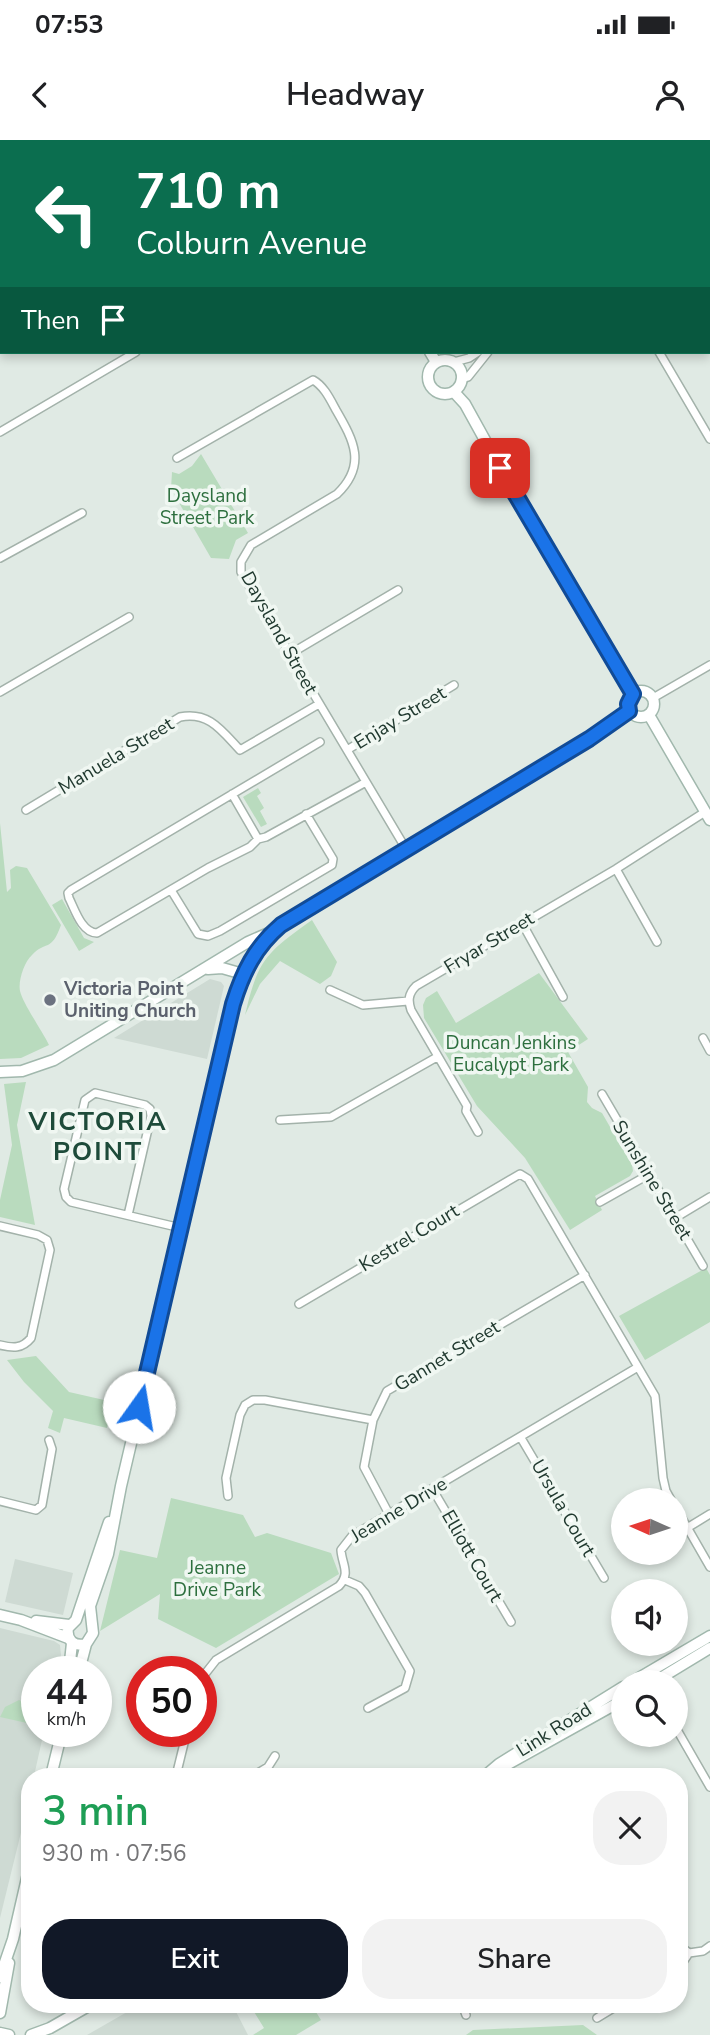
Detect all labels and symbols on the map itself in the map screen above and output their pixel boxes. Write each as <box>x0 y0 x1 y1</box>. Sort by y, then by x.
pin <box>470 438 530 498</box>
park label: Daysland Street Park <box>160 483 255 531</box>
street label: Daysland Street <box>234 567 324 700</box>
street label: Enjay Street <box>349 680 451 756</box>
street label: Manuela Street <box>53 711 179 801</box>
street label: Fryar Street <box>439 906 539 980</box>
place label: Victoria Point Uniting Church <box>63 976 196 1024</box>
marker: Victoria Point Uniting Church <box>42 992 58 1008</box>
park label: Duncan Jenkins Eucalypt Park <box>446 1030 576 1078</box>
district label: VICTORIA POINT <box>27 1104 168 1169</box>
street label: Sunshine Street <box>606 1115 698 1245</box>
street label: Kestrel Court <box>354 1198 464 1278</box>
street label: Gannet Street <box>389 1314 505 1398</box>
position arrow <box>102 1370 176 1444</box>
street label: Ursula Court <box>525 1455 601 1562</box>
street label: Jeanne Drive <box>345 1471 452 1549</box>
north arrow <box>611 1488 688 1564</box>
street label: Elliott Court <box>435 1505 509 1607</box>
park label: Jeanne Drive Park <box>173 1555 261 1603</box>
speed limit sign: 50 <box>126 1656 217 1747</box>
street label: Link Road <box>511 1697 597 1763</box>

